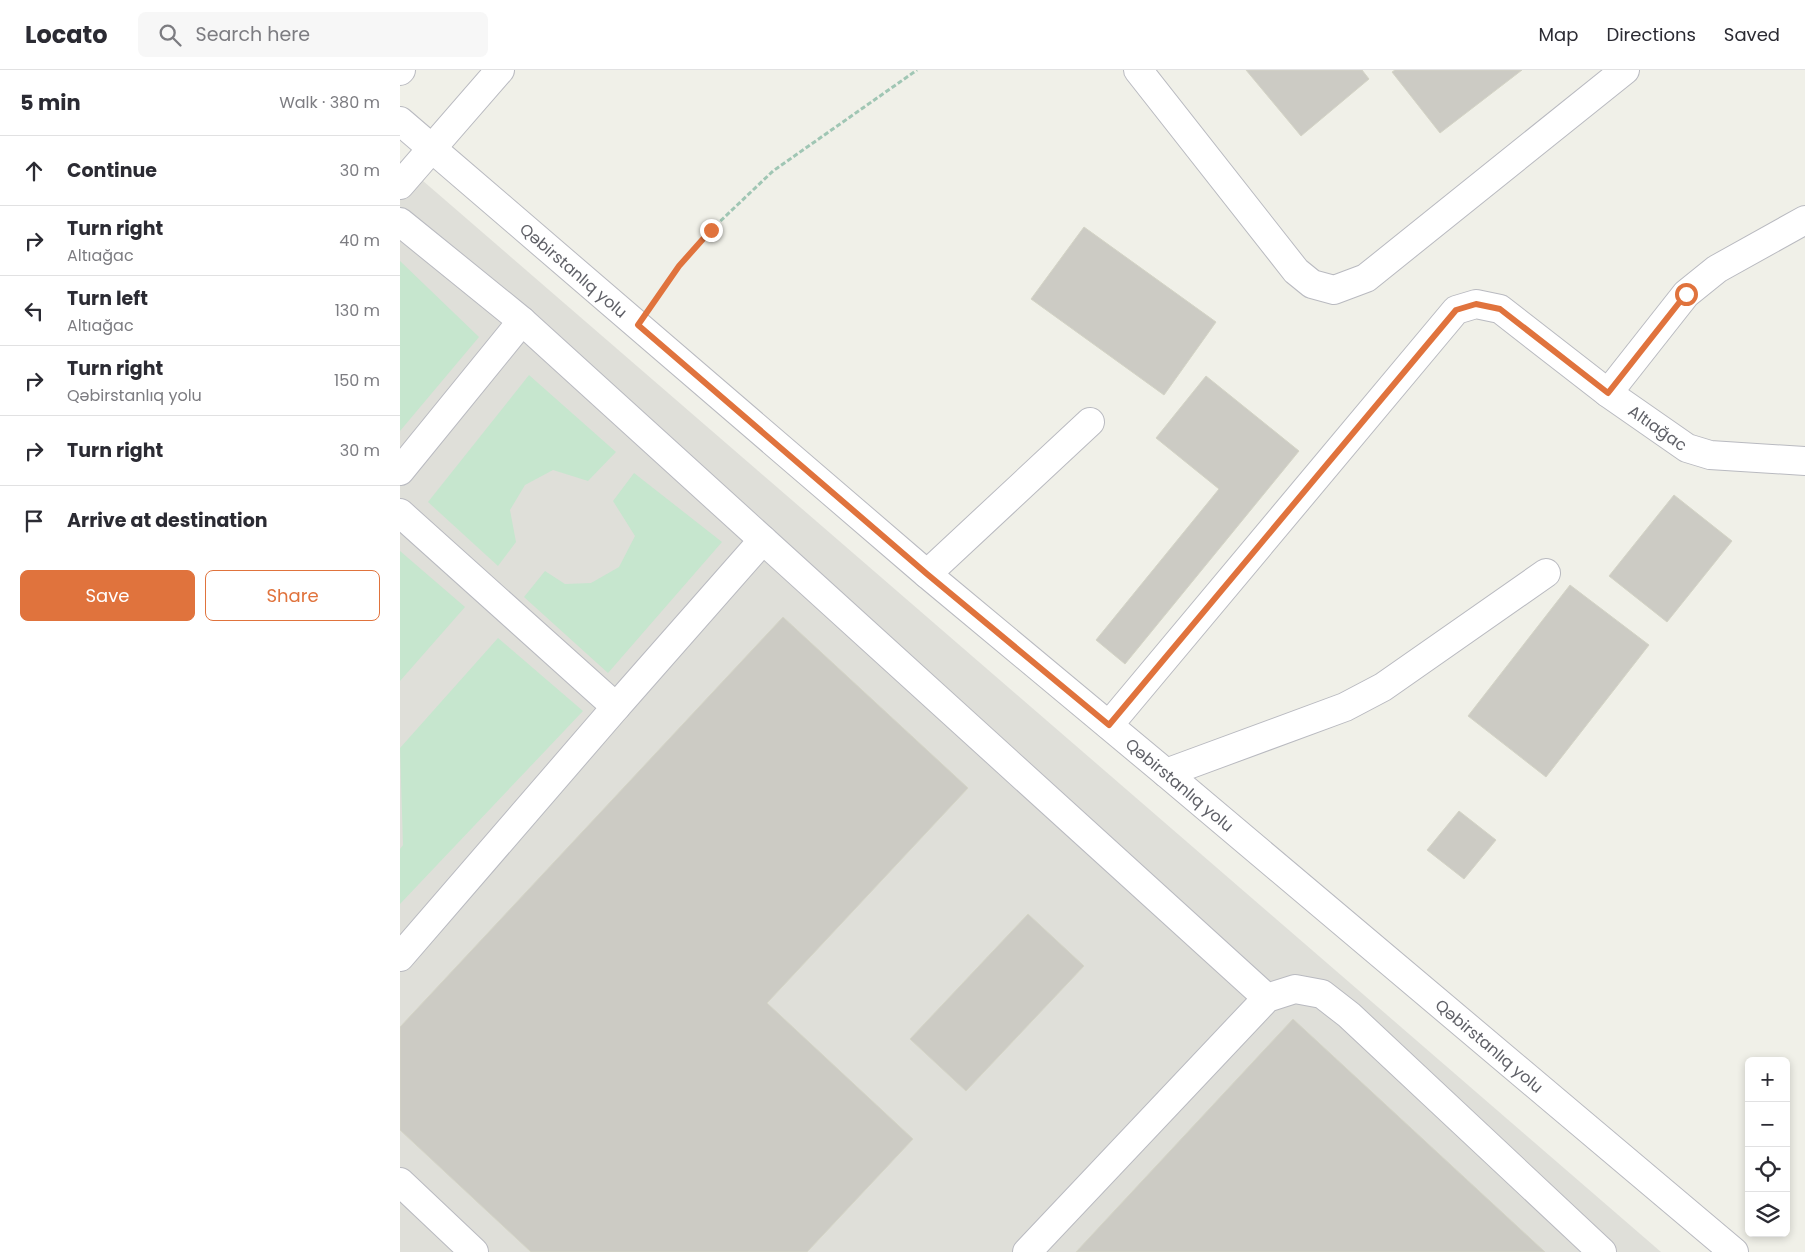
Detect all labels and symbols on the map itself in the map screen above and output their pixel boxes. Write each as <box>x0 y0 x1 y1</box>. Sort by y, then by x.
street label: Qəbirstanlıq yolu <box>515 218 632 323</box>
route end <box>700 219 723 242</box>
route start <box>1675 283 1698 306</box>
street label: Altıağac <box>1624 400 1692 457</box>
street label: Qəbirstanlıq yolu <box>1120 733 1238 837</box>
street label: Qəbirstanlıq yolu <box>1430 994 1548 1098</box>

